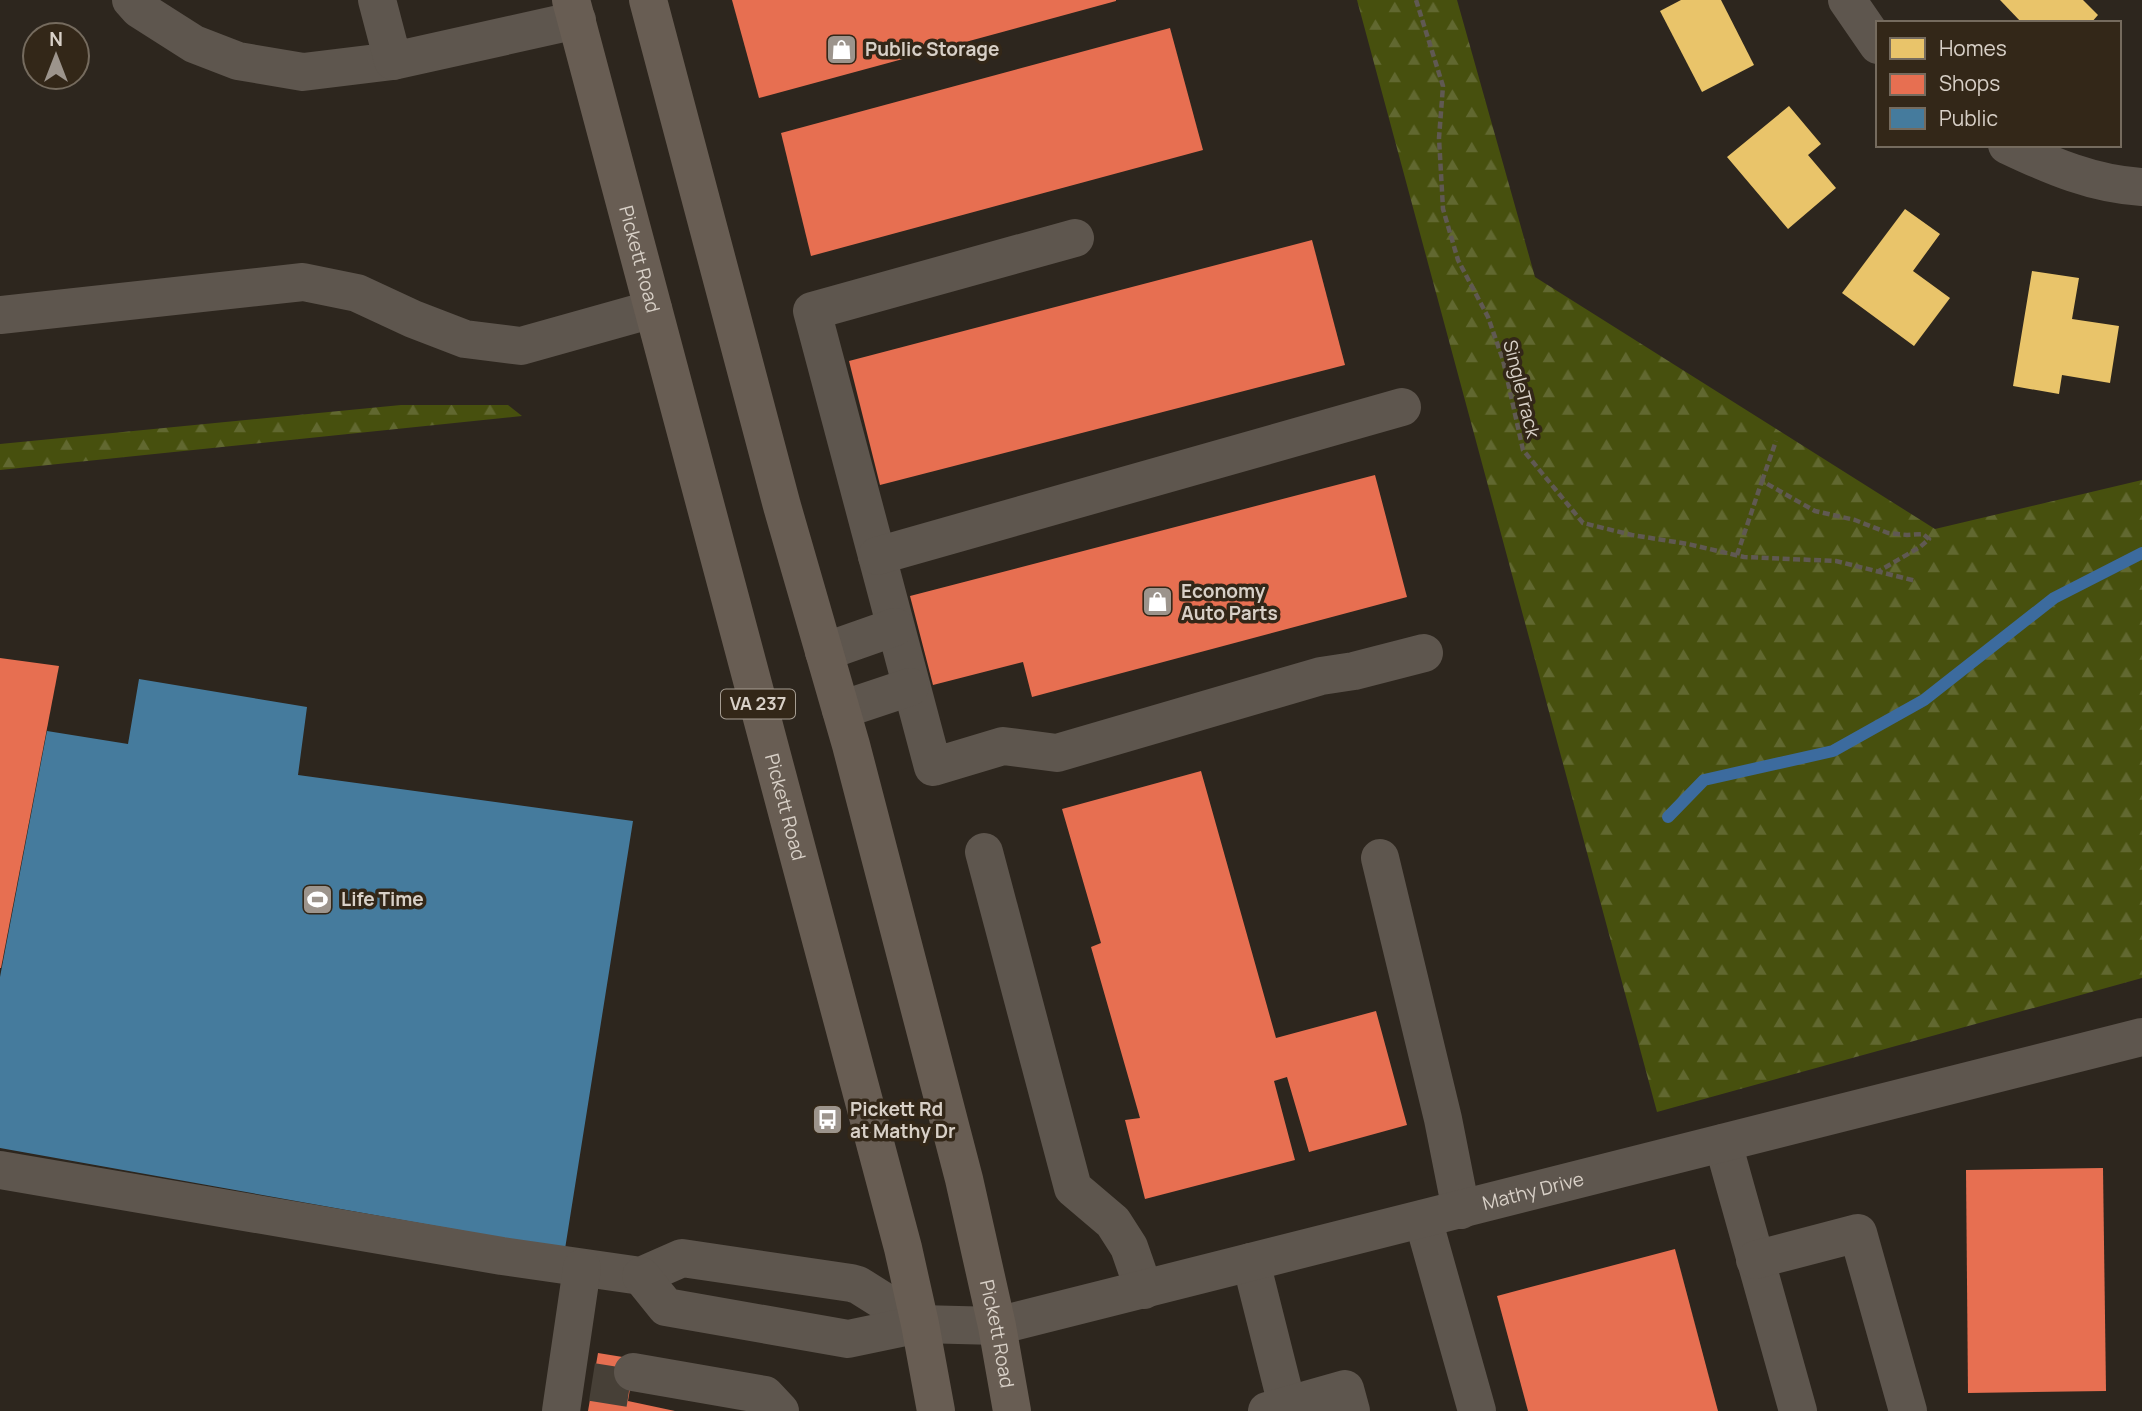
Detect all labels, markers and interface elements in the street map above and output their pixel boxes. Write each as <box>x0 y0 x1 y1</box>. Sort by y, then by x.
north arrow <box>21 21 91 91</box>
legend <box>1876 21 2121 147</box>
text: N <box>49 26 63 52</box>
shop icon: Public Storage <box>825 32 859 66</box>
text: Homes <box>1939 34 2007 62</box>
place label: Public Storage <box>865 36 999 62</box>
text: Shops <box>1939 69 2000 97</box>
text: Public <box>1939 104 1998 132</box>
street label: Pickett Road <box>613 203 667 315</box>
street label: SingleTrack <box>1497 337 1547 441</box>
place label: Economy Auto Parts <box>1181 578 1278 626</box>
shop icon: Economy Auto Parts <box>1141 585 1175 619</box>
road number: VA 237 <box>721 690 795 718</box>
street label: Pickett Road <box>759 751 812 863</box>
sports icon: Life Time <box>301 882 335 916</box>
place label: Life Time <box>341 886 424 912</box>
place label: Pickett Rd at Mathy Dr <box>850 1096 956 1144</box>
bus stop icon: Pickett Rd at Mathy Dr <box>810 1103 844 1137</box>
street label: Mathy Drive <box>1480 1165 1586 1216</box>
street label: Pickett Road <box>974 1277 1021 1390</box>

